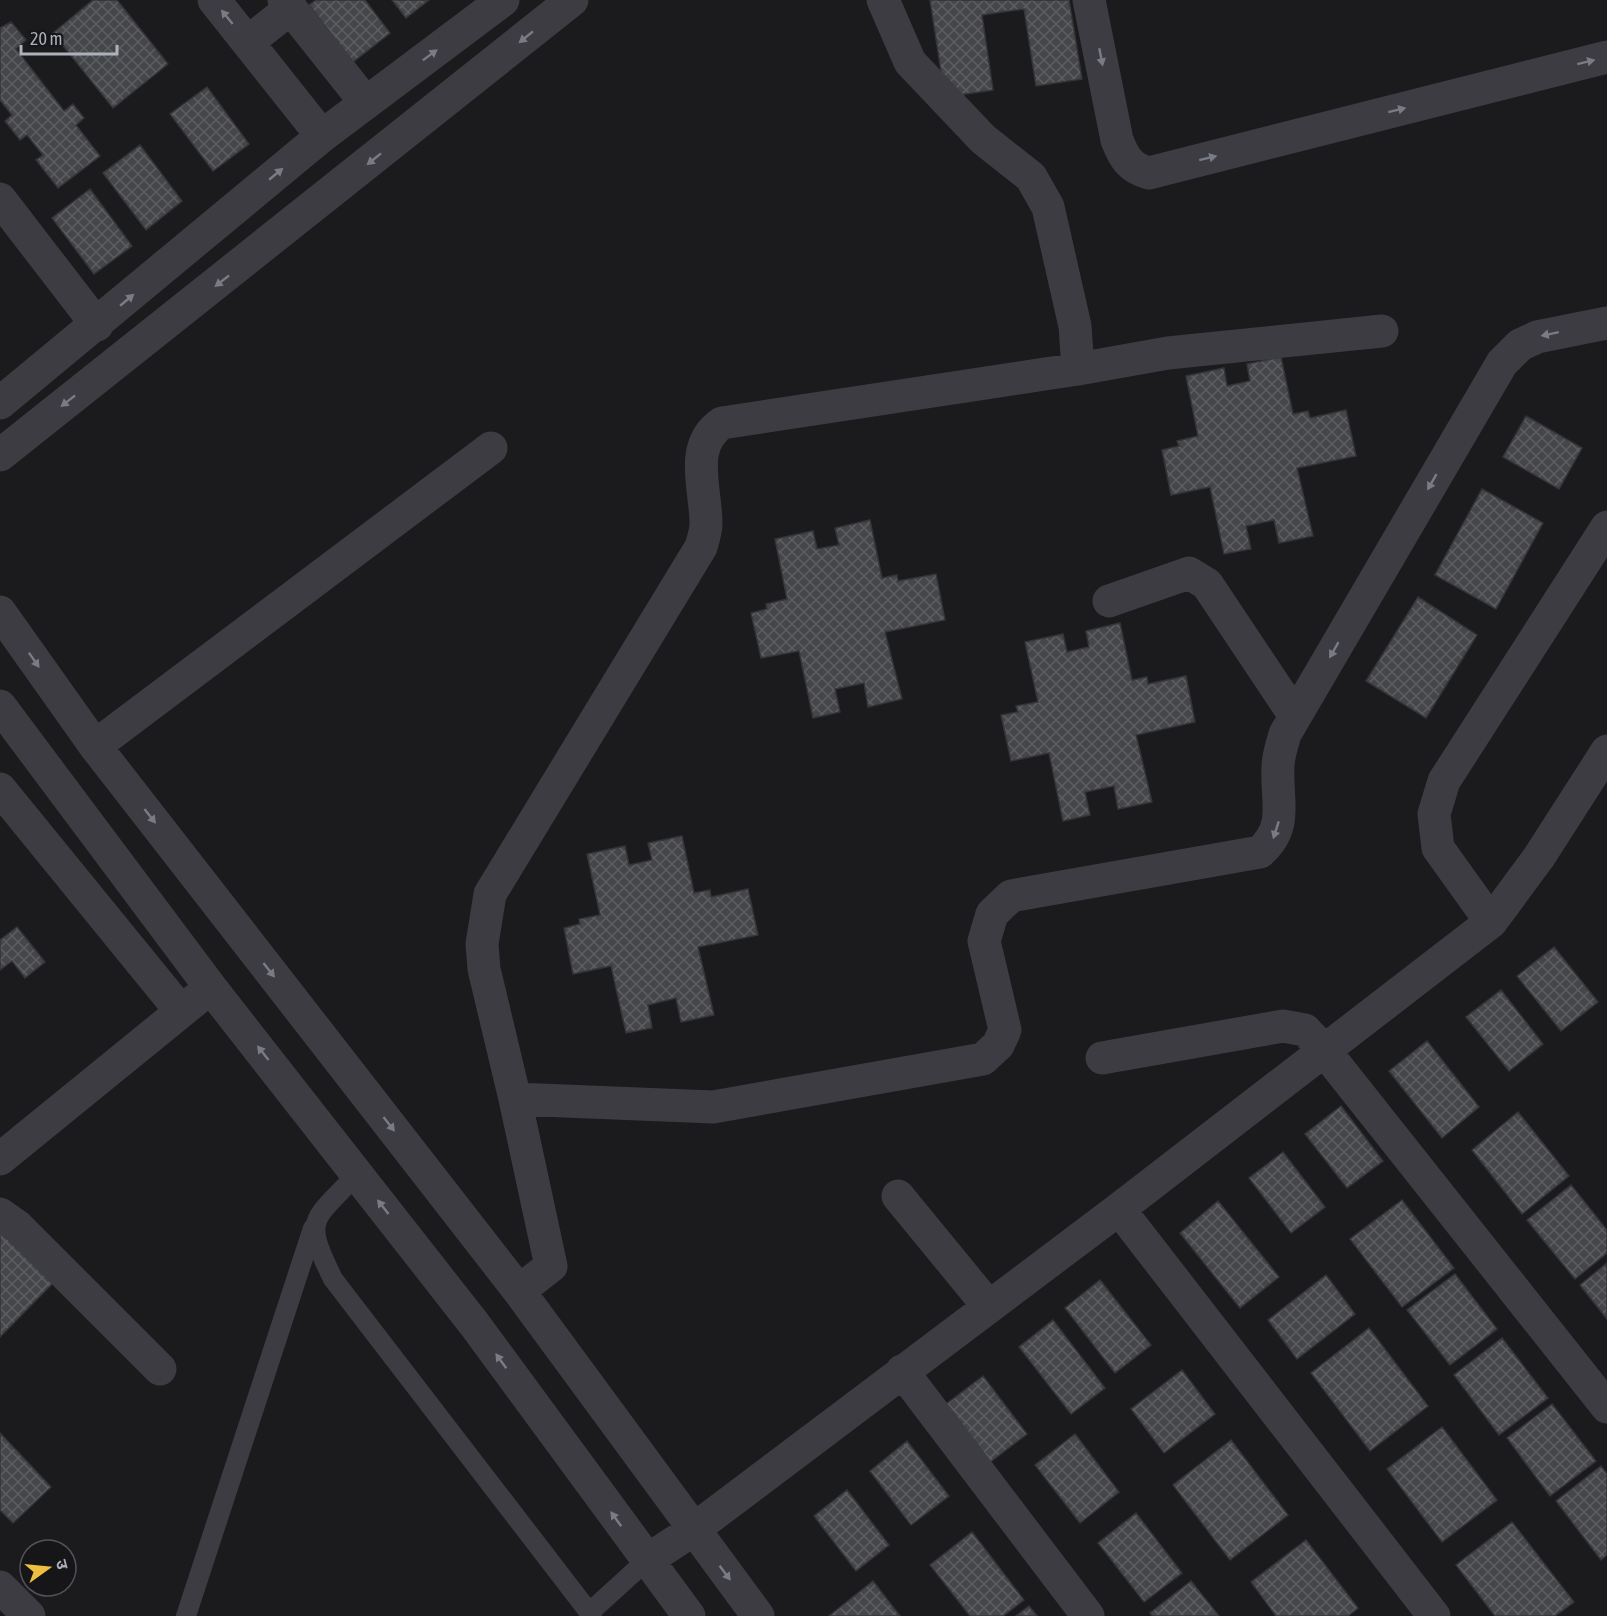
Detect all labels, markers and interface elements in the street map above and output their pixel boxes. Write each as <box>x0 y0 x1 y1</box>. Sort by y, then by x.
one-way arrow <box>221 9 234 25</box>
scale bar <box>21 18 117 56</box>
text: 20 m <box>30 28 62 49</box>
one-way arrow <box>518 30 534 43</box>
one-way arrow <box>1096 48 1106 67</box>
one-way arrow <box>422 49 438 61</box>
one-way arrow <box>1577 57 1596 67</box>
one-way arrow <box>1388 105 1407 115</box>
one-way arrow <box>366 152 382 165</box>
one-way arrow <box>1199 152 1217 162</box>
one-way arrow <box>268 168 284 181</box>
one-way arrow <box>214 274 229 286</box>
one-way arrow <box>119 293 135 306</box>
one-way arrow <box>1540 330 1559 339</box>
one-way arrow <box>61 395 76 407</box>
one-way arrow <box>1427 474 1438 490</box>
one-way arrow <box>1329 642 1339 659</box>
one-way arrow <box>28 651 40 667</box>
one-way arrow <box>143 809 155 824</box>
one-way arrow <box>1271 821 1280 839</box>
one-way arrow <box>263 963 275 978</box>
one-way arrow <box>256 1045 269 1061</box>
one-way arrow <box>383 1116 395 1132</box>
one-way arrow <box>377 1199 389 1214</box>
one-way arrow <box>496 1354 508 1369</box>
one-way arrow <box>610 1512 622 1528</box>
north arrow <box>18 1538 78 1598</box>
text: उ <box>53 1557 73 1572</box>
one-way arrow <box>719 1565 731 1581</box>

